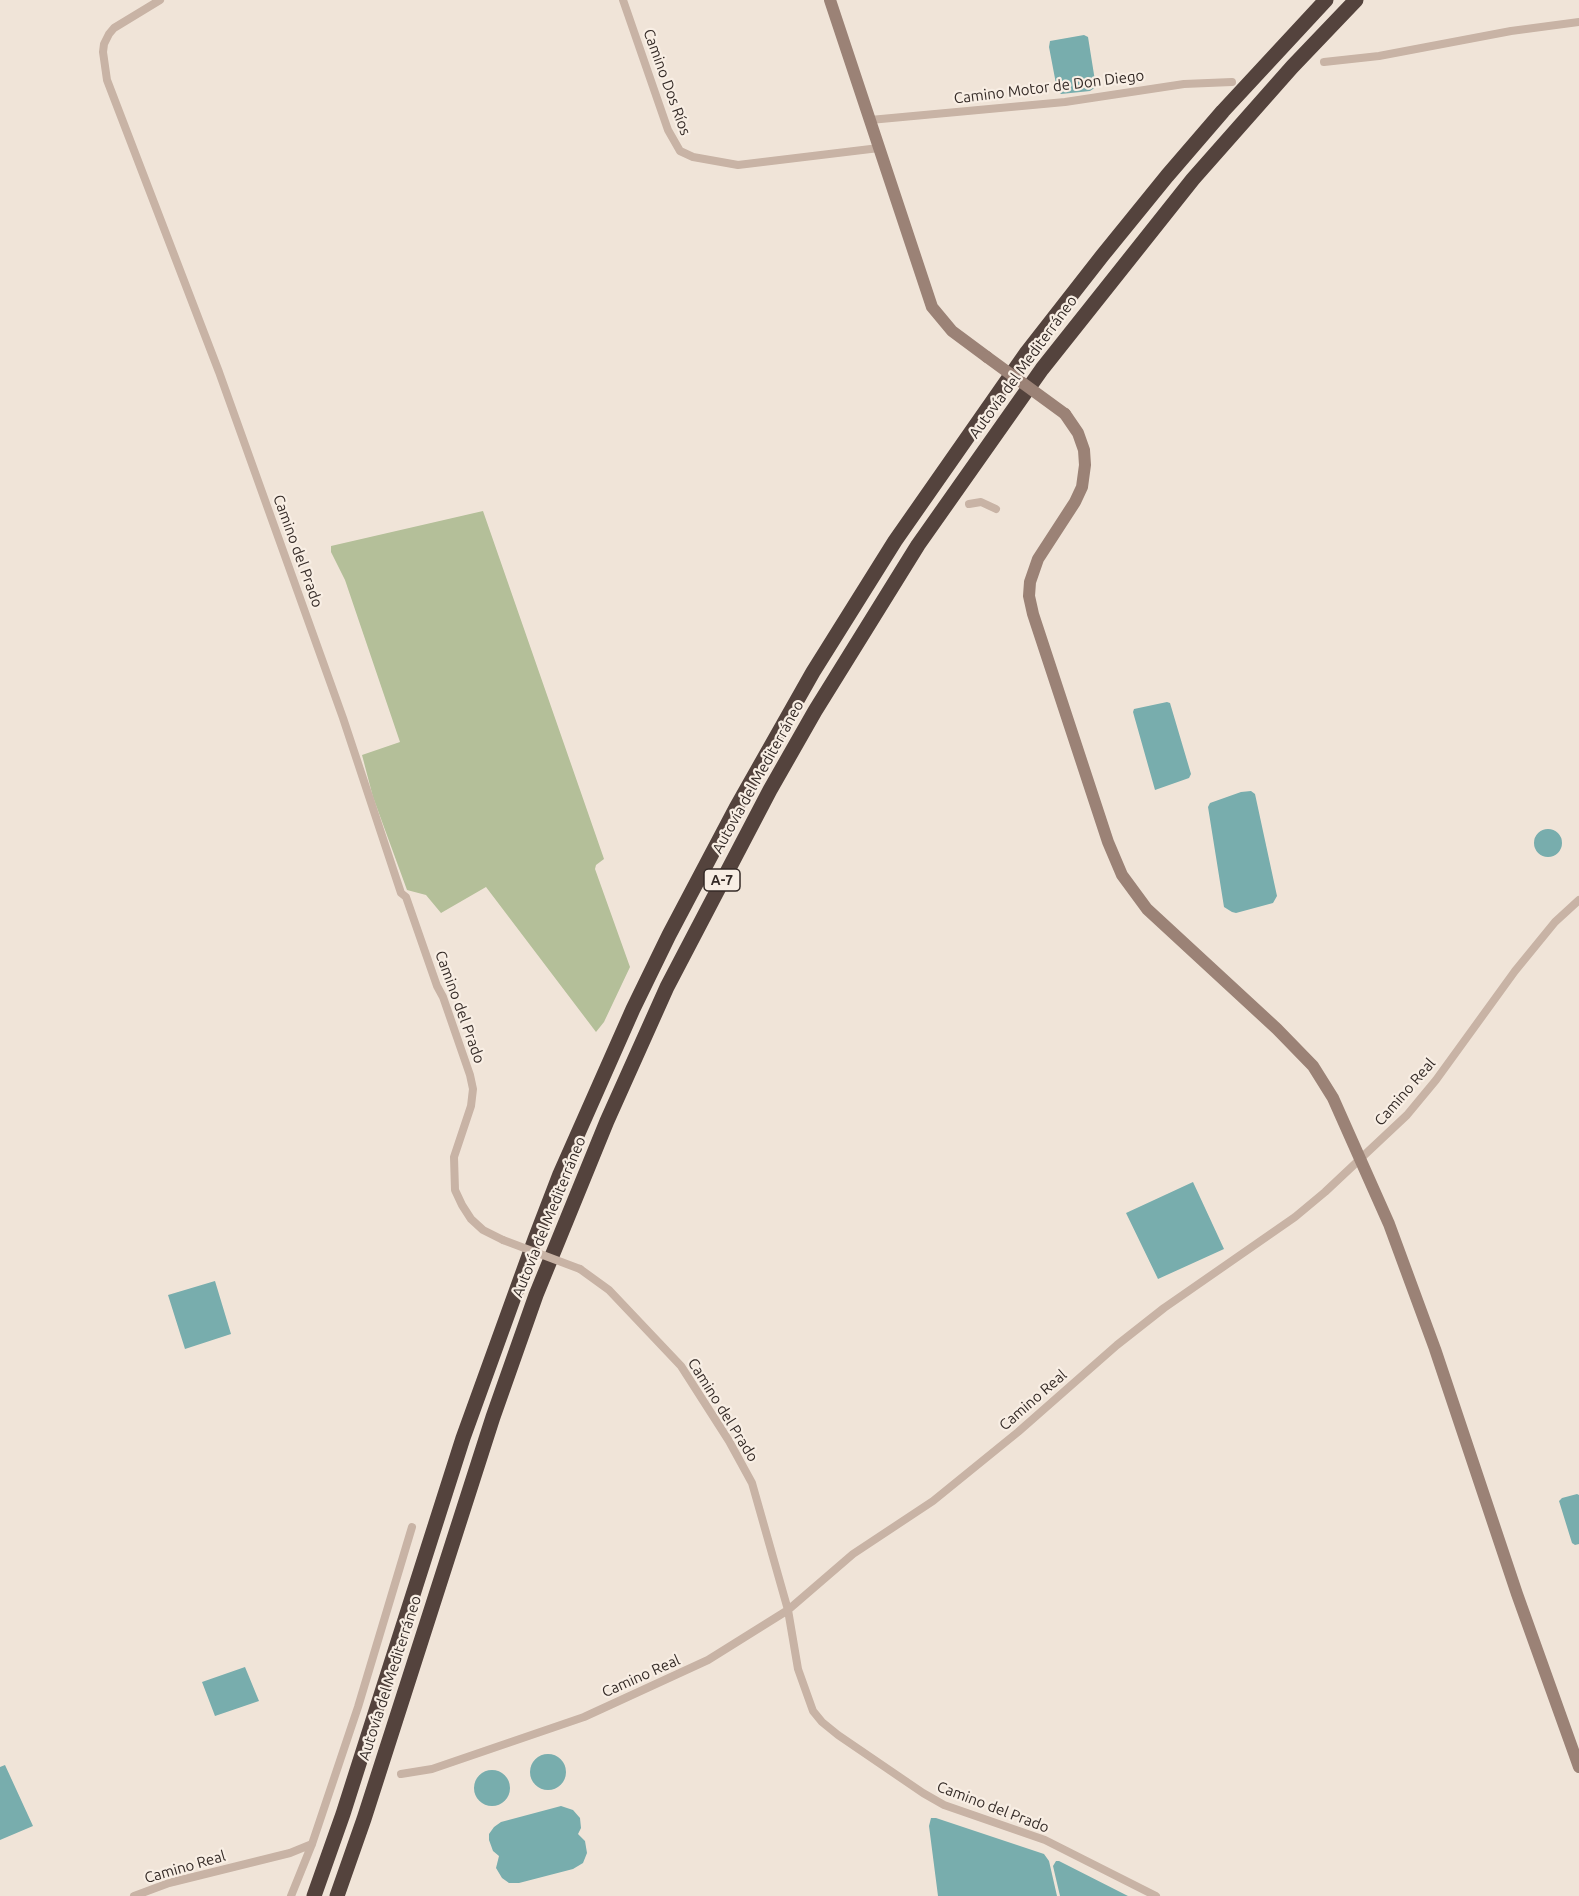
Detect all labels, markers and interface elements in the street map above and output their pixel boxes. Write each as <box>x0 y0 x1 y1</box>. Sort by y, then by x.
street label: Camino Dos Ríos <box>639 26 695 138</box>
street label: Camino Motor de Don Diego <box>953 66 1145 108</box>
street label: Autovía del Mediterráneo <box>965 292 1081 442</box>
street label: Camino del Prado <box>269 492 327 610</box>
street label: Autovía del Mediterráneo <box>708 697 808 857</box>
road number: A-7 <box>704 869 740 891</box>
street label: Camino del Prado <box>431 948 489 1066</box>
street label: Camino Real <box>1371 1055 1439 1129</box>
street label: Autovía del Mediterráneo <box>508 1134 590 1300</box>
street label: Camino del Prado <box>684 1355 762 1465</box>
street label: Camino Real <box>996 1366 1070 1434</box>
street label: Autovía del Mediterráneo <box>355 1593 425 1763</box>
street label: Camino Real <box>599 1651 683 1701</box>
street label: Camino del Prado <box>934 1777 1052 1837</box>
street label: Camino Real <box>142 1847 228 1887</box>

